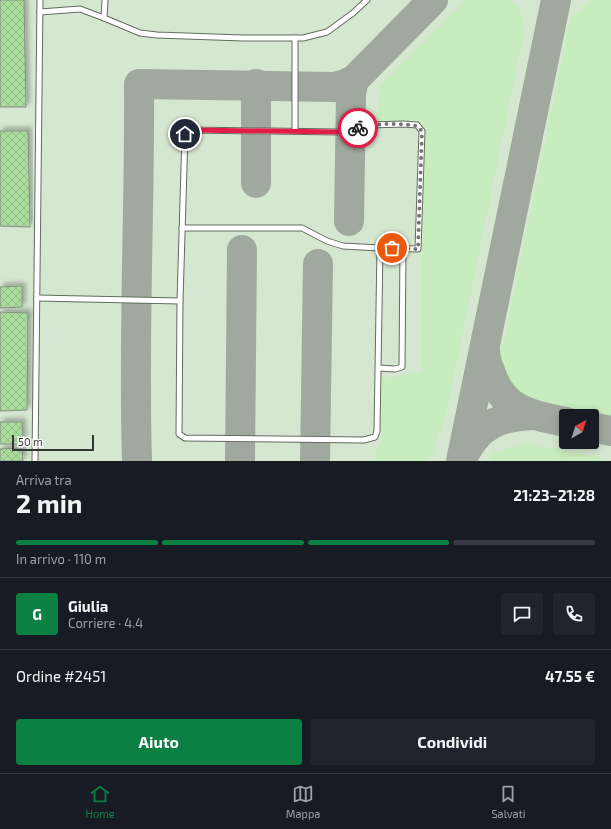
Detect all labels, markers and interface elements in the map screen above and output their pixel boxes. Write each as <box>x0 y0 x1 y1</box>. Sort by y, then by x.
courier <box>338 108 378 148</box>
pin <box>168 117 202 151</box>
icon: bike <box>347 117 369 139</box>
icon: home <box>174 123 196 145</box>
pin <box>375 231 409 265</box>
icon: bag <box>381 237 403 259</box>
north arrow <box>559 409 599 449</box>
map controls <box>559 409 599 449</box>
scale bar <box>12 433 94 452</box>
text: 50 m <box>18 435 43 448</box>
text: Arriva tra <box>16 472 72 488</box>
text: 21:23–21:28 <box>513 486 595 504</box>
text: 2 min <box>16 487 82 518</box>
text: In arrivo · 110 m <box>16 551 106 567</box>
button: chat <box>501 593 543 635</box>
button: phone <box>553 593 595 635</box>
text: Giulia <box>68 597 108 615</box>
text: G <box>32 605 42 623</box>
text: Corriere · 4.4 <box>68 615 143 631</box>
text: Ordine #2451 <box>16 667 106 685</box>
text: 47.55 € <box>545 667 595 685</box>
button: Aiuto <box>16 719 302 765</box>
button: Condividi <box>310 719 595 765</box>
tab: Home <box>86 783 115 820</box>
tab: Mappa <box>286 783 320 820</box>
tab: Salvati <box>491 783 525 820</box>

